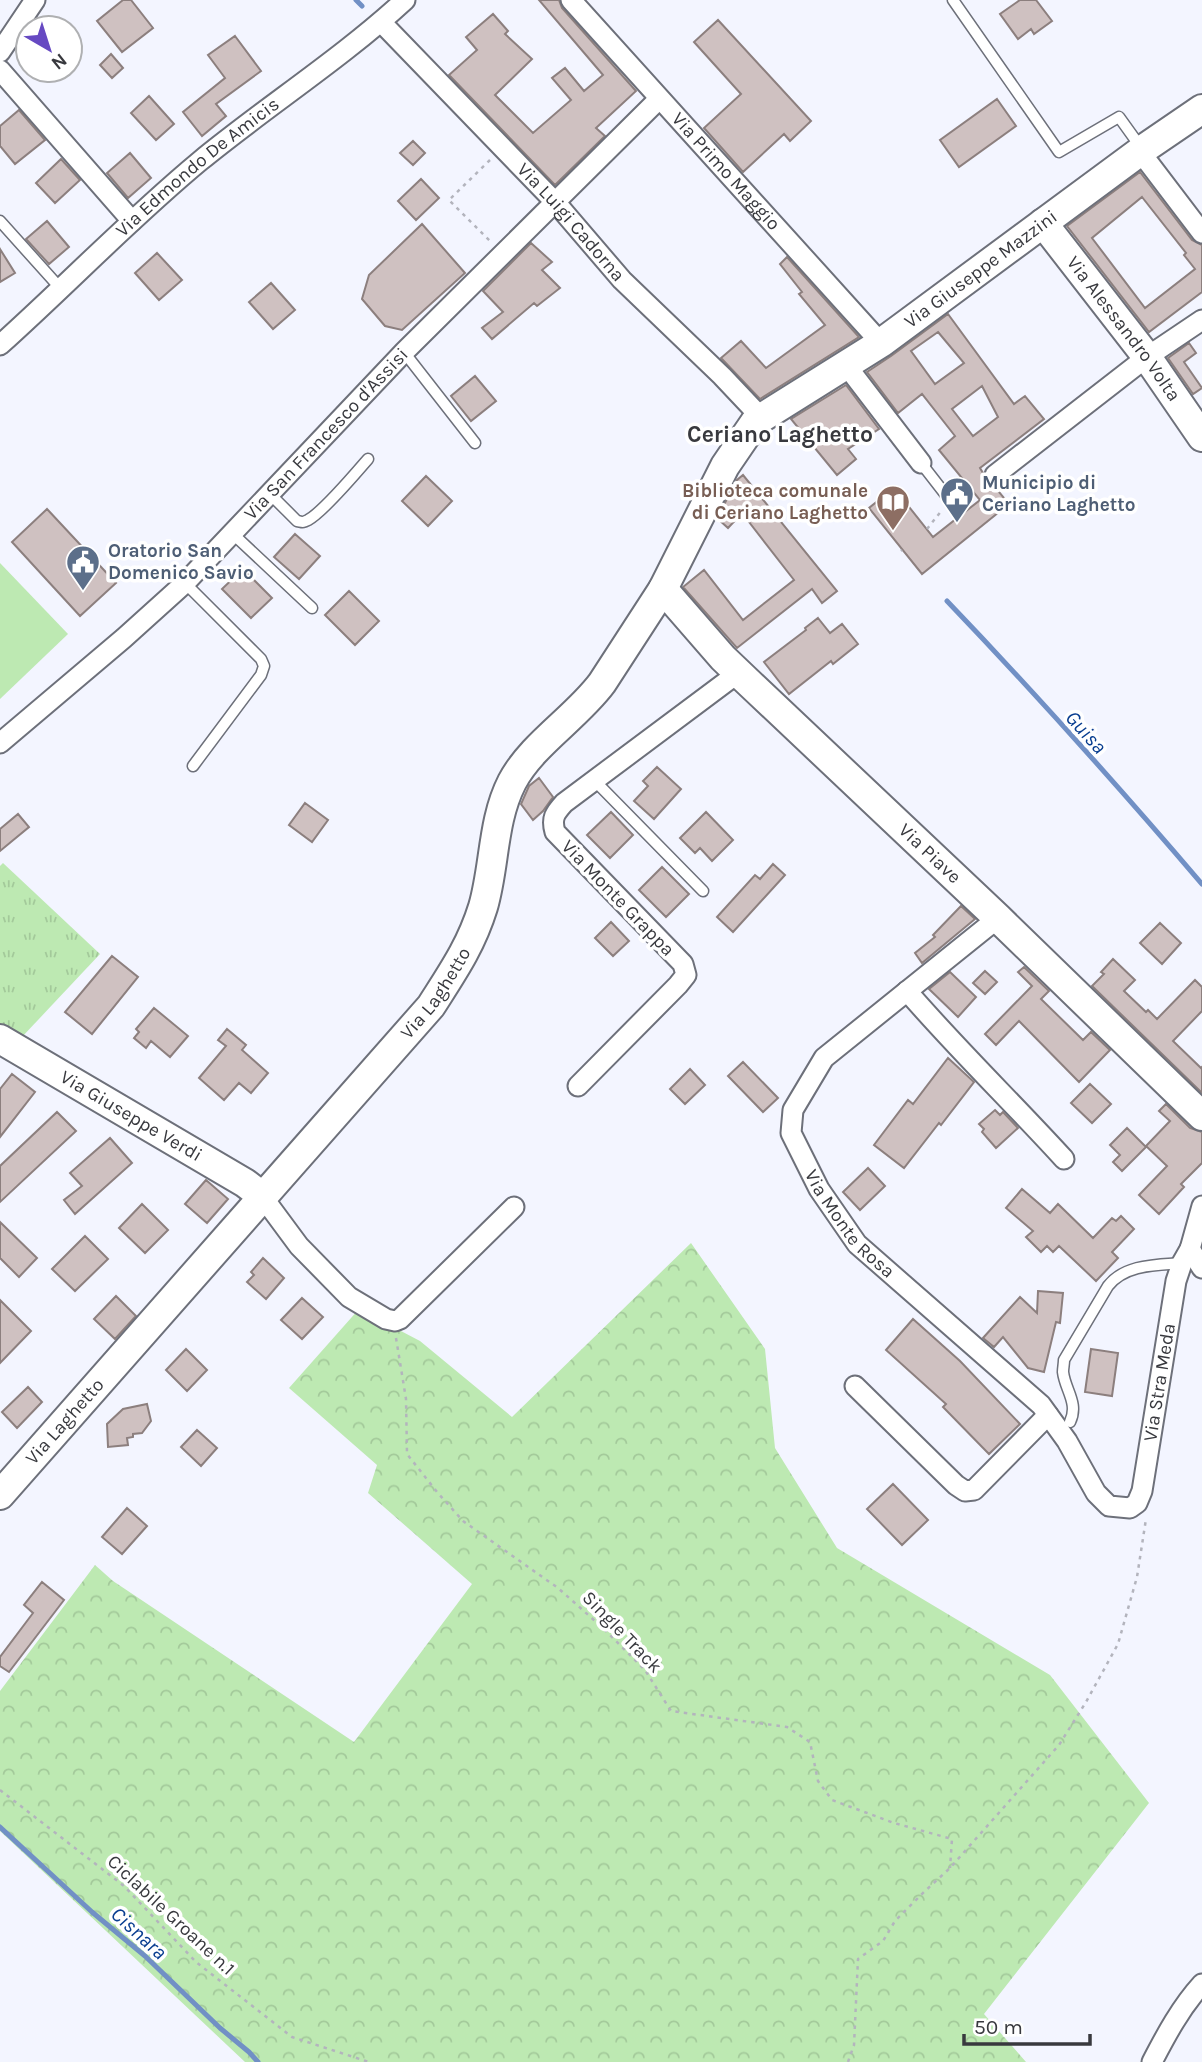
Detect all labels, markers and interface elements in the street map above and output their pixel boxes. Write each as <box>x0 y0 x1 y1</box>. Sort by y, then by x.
north arrow <box>14 14 84 84</box>
text: N <box>47 49 71 74</box>
street label: Via Edmondo De Amicis <box>111 93 284 241</box>
street label: Via Primo Maggio <box>667 108 785 235</box>
street label: Via Luigi Cadorna <box>512 159 629 286</box>
street label: Via Giuseppe Mazzini <box>900 206 1061 333</box>
street label: Via Alessandro Volta <box>1062 252 1185 405</box>
street label: Via San Francesco d'Assisi <box>240 343 413 524</box>
district label: Ceriano Laghetto <box>687 421 873 448</box>
place label: Municipio di Ceriano Laghetto <box>982 472 1136 516</box>
public building icon: Municipio di Ceriano Laghetto <box>938 475 976 524</box>
place label: Biblioteca comunale di Ceriano Laghetto <box>682 480 868 524</box>
library icon: Biblioteca comunale di Ceriano Laghetto <box>874 483 912 532</box>
place label: Oratorio San Domenico Savio <box>108 540 254 584</box>
public building icon: Oratorio San Domenico Savio <box>64 543 102 592</box>
water label: Guisa <box>1060 705 1112 759</box>
street label: Via Piave <box>894 819 965 888</box>
street label: Via Monte Grappa <box>557 835 679 961</box>
street label: Via Laghetto <box>396 944 475 1044</box>
street label: Via Giuseppe Verdi <box>56 1066 206 1166</box>
street label: Via Monte Rosa <box>800 1166 899 1283</box>
street label: Via Stra Meda <box>1139 1322 1180 1443</box>
street label: Via Laghetto <box>21 1374 109 1469</box>
street label: Single Track <box>578 1587 667 1678</box>
street label: Ciclabile Groane n.1 <box>103 1850 239 1980</box>
water label: Cisnara <box>106 1902 172 1964</box>
scale bar <box>964 2002 1090 2046</box>
text: 50 m <box>974 2015 1023 2039</box>

